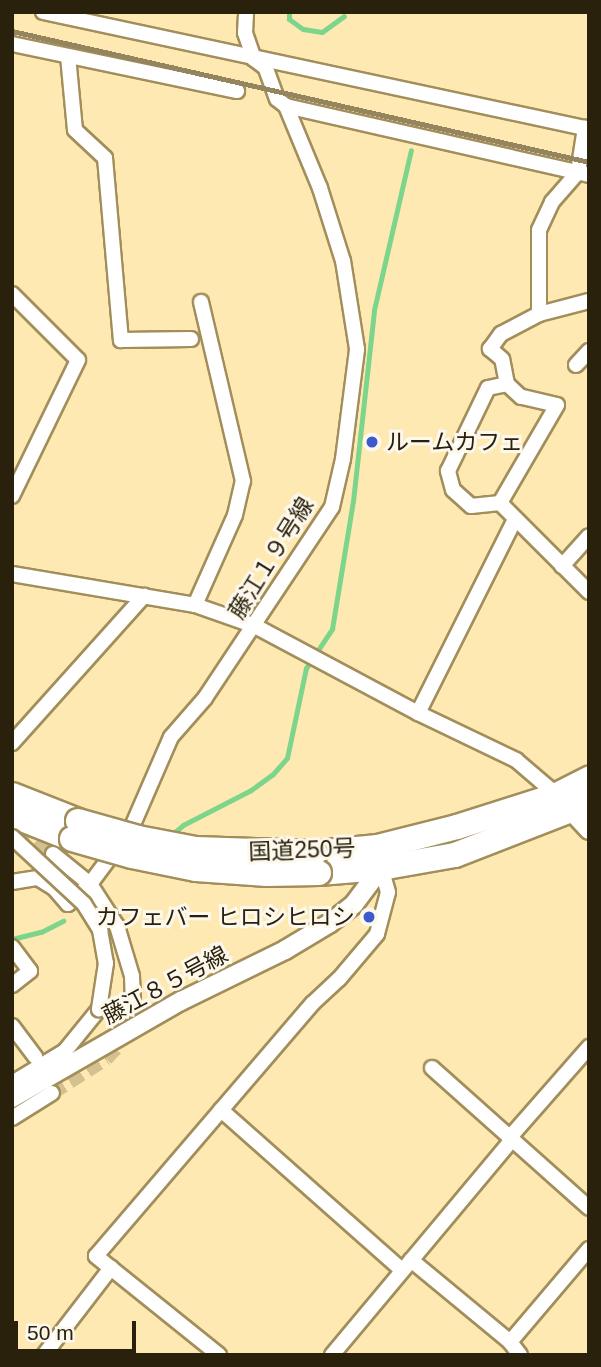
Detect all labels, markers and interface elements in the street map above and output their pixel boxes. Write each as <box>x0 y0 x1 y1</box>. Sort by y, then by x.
place label: ルームカフェ <box>386 428 524 456</box>
marker: ルームカフェ <box>364 434 380 450</box>
street label: 藤江１９号線 <box>223 492 319 624</box>
street label: 国道250号 <box>248 834 356 866</box>
place label: カフェバー ヒロシヒロシ <box>96 903 355 931</box>
marker: カフェバー ヒロシヒロシ <box>361 909 377 925</box>
street label: 藤江８５号線 <box>98 940 232 1030</box>
scale bar <box>18 1308 140 1352</box>
text: 50 m <box>27 1321 74 1344</box>

